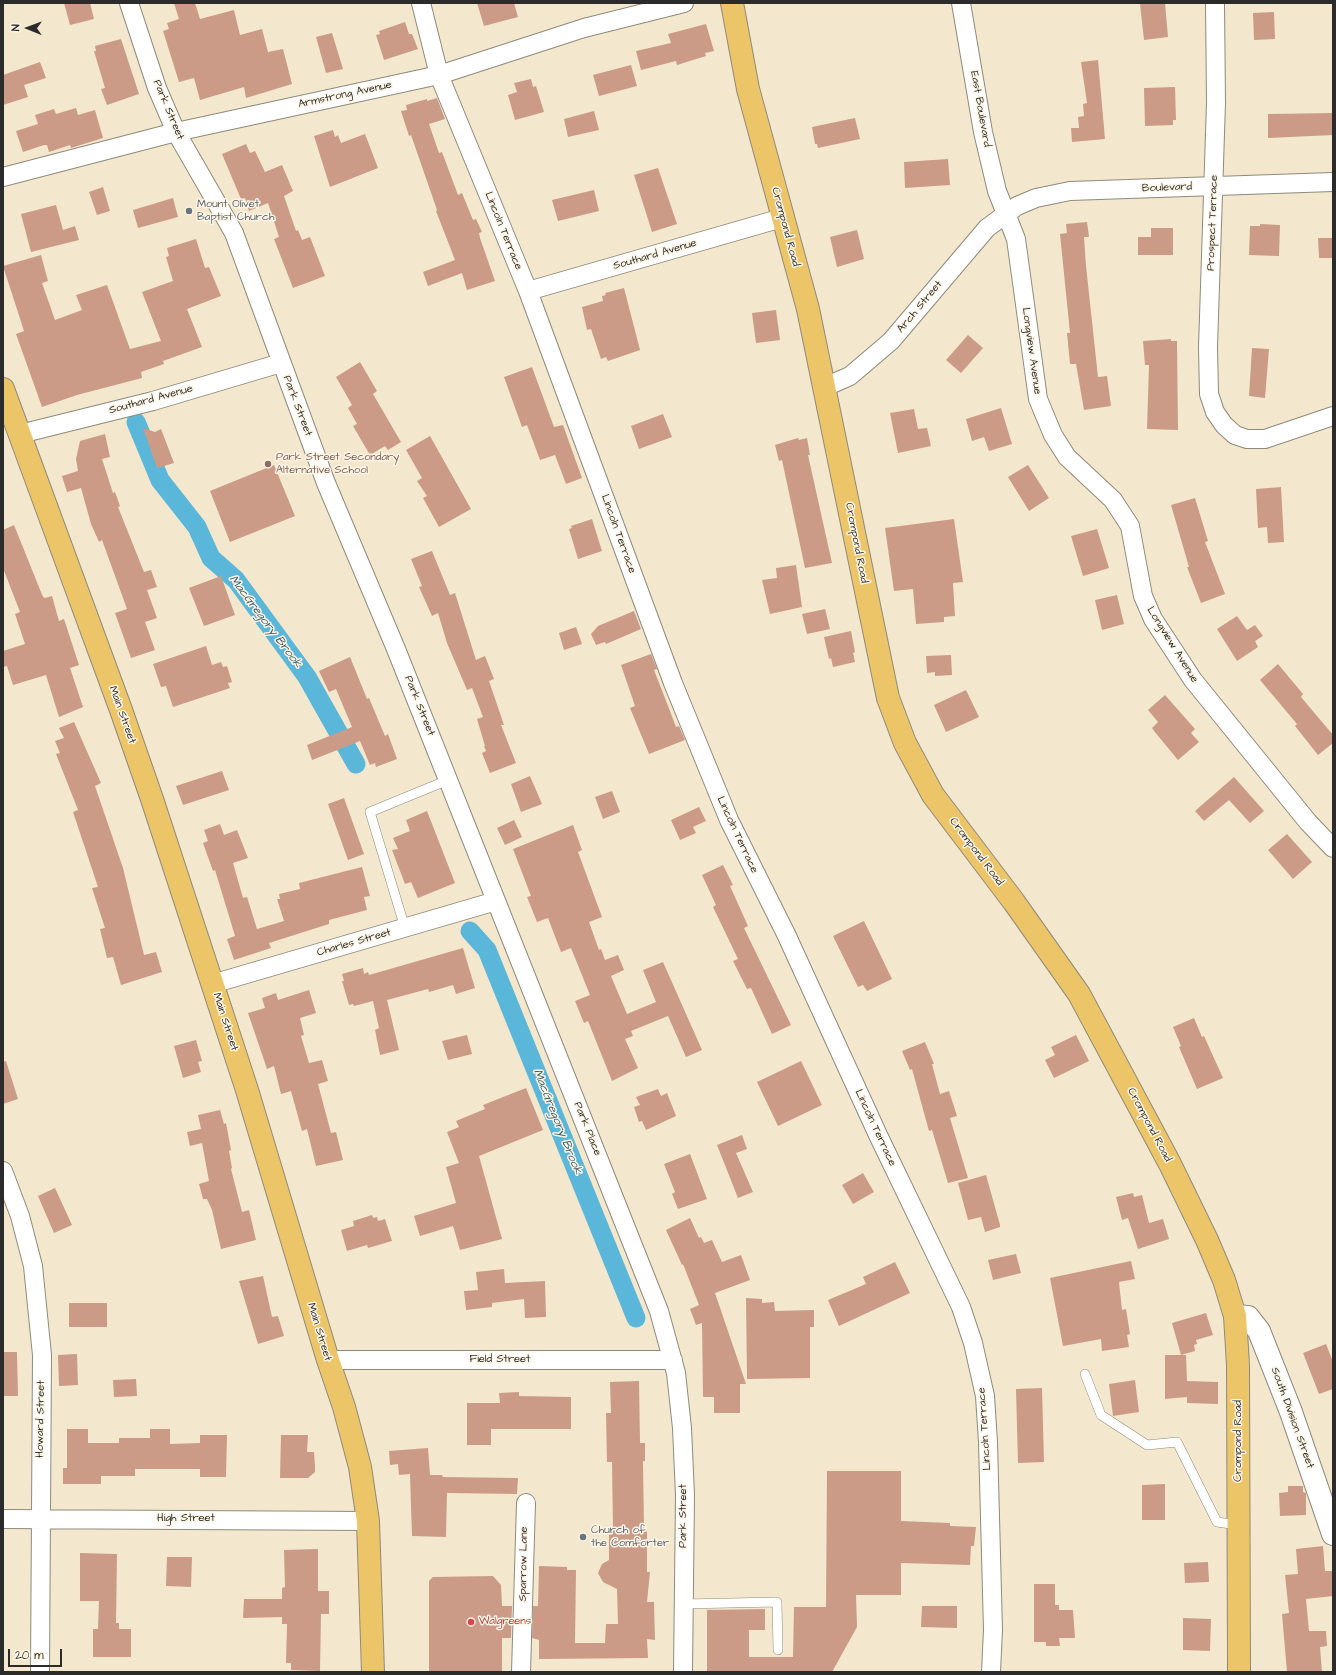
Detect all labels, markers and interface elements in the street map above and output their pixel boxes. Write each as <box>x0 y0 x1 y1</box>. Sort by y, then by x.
north arrow <box>8 8 48 48</box>
text: N <box>8 24 23 31</box>
street label: East Boulevard <box>967 70 993 148</box>
street label: Park Street <box>149 78 187 142</box>
street label: Armstrong Avenue <box>297 79 393 111</box>
street label: Prospect Terrace <box>1205 175 1221 271</box>
street label: Boulevard <box>1142 181 1192 195</box>
street label: Crompond Road <box>768 186 802 268</box>
street label: Lincoln Terrace <box>481 190 525 272</box>
place label: Mount Olivet Baptist Church <box>197 198 274 224</box>
marker: Mount Olivet Baptist Church <box>184 206 194 216</box>
street label: Southard Avenue <box>612 237 698 273</box>
street label: Arch Street <box>894 278 946 336</box>
street label: Longview Avenue <box>1018 307 1044 395</box>
street label: Park Street <box>279 374 315 438</box>
street label: Southard Avenue <box>108 382 194 418</box>
place label: Park Street Secondary Alternative School <box>276 451 399 477</box>
marker: Park Street Secondary Alternative School <box>263 459 273 469</box>
street label: Lincoln Terrace <box>598 493 638 575</box>
street label: Crompond Road <box>842 502 870 584</box>
water label: MacGregory Brook <box>226 573 304 671</box>
street label: Longview Avenue <box>1143 604 1201 686</box>
street label: Park Street <box>401 674 437 738</box>
street label: Main Street <box>106 684 138 746</box>
street label: Lincoln Terrace <box>713 795 761 875</box>
street label: Crompond Road <box>946 815 1006 889</box>
street label: Charles Street <box>315 926 393 960</box>
street label: Main Street <box>209 991 241 1053</box>
water label: MacGregory Brook <box>529 1067 585 1177</box>
street label: Crompond Road <box>1124 1086 1174 1164</box>
street label: Lincoln Terrace <box>851 1088 899 1168</box>
street label: Park Place <box>570 1100 604 1158</box>
street label: Main Street <box>304 1301 334 1363</box>
street label: Field Street <box>470 1353 530 1367</box>
street label: South Division Street <box>1268 1366 1316 1470</box>
street label: Howard Street <box>34 1380 48 1458</box>
street label: Lincoln Terrace <box>976 1387 994 1471</box>
street label: Crompond Road <box>1232 1400 1246 1482</box>
street label: Park Street <box>677 1484 691 1548</box>
street label: High Street <box>157 1512 215 1526</box>
place label: Church of the Comforter <box>591 1524 669 1550</box>
street label: Sparrow Lane <box>517 1526 531 1602</box>
marker: Church of the Comforter <box>578 1532 588 1542</box>
place label: Walgreens <box>479 1615 531 1629</box>
marker: Walgreens <box>466 1617 476 1627</box>
scale bar <box>10 1641 64 1667</box>
text: 20 m <box>15 1647 44 1664</box>

